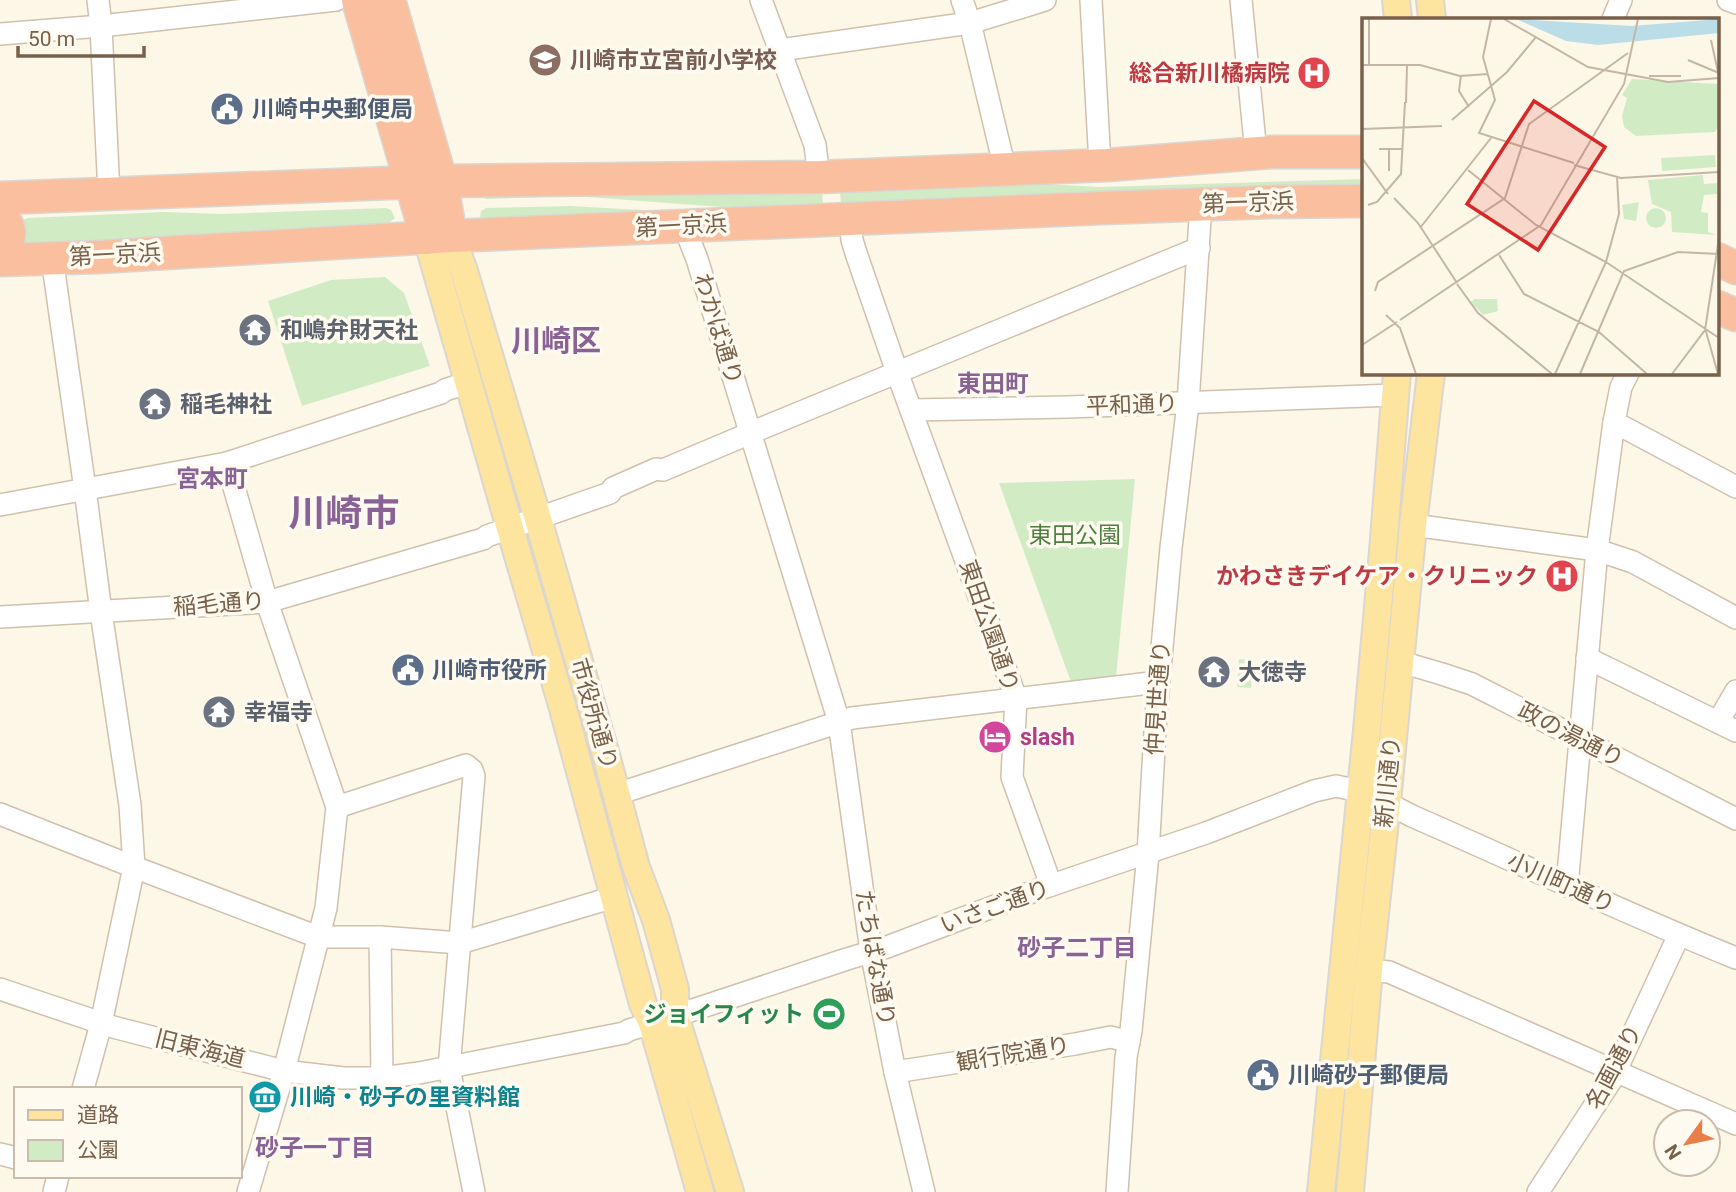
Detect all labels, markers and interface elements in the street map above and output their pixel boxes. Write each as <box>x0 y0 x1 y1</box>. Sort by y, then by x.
scale bar <box>18 14 144 58</box>
inset map <box>1362 18 1718 374</box>
text: 50 m <box>28 27 75 51</box>
school or university icon: 川崎市立宮前小学校 <box>526 41 564 79</box>
place label: 川崎市立宮前小学校 <box>570 47 777 74</box>
hospital icon: 総合新川橘病院 <box>1295 54 1333 92</box>
place label: 総合新川橘病院 <box>1129 60 1290 87</box>
public building icon: 川崎中央郵便局 <box>208 90 246 128</box>
place label: 川崎中央郵便局 <box>252 96 413 123</box>
street label: 第一京浜 <box>1202 188 1294 218</box>
street label: 第一京浜 <box>634 210 728 242</box>
street label: 第一京浜 <box>68 239 162 271</box>
street label: わかば通り <box>688 270 748 388</box>
temple icon: 和嶋弁財天社 <box>236 311 274 349</box>
place label: 和嶋弁財天社 <box>280 317 418 344</box>
district label: 川崎区 <box>511 323 601 358</box>
district label: 東田町 <box>957 370 1029 398</box>
temple icon: 稲毛神社 <box>136 385 174 423</box>
street label: 平和通り <box>1086 390 1178 420</box>
place label: 稲毛神社 <box>180 391 272 418</box>
district label: 宮本町 <box>176 465 248 493</box>
district label: 川崎市 <box>289 492 400 535</box>
park label: 東田公園 <box>1029 522 1121 549</box>
street label: 東田公園通り <box>954 556 1024 696</box>
hospital icon: かわさきデイケア・クリニック <box>1543 557 1581 595</box>
place label: かわさきデイケア・クリニック <box>1216 563 1538 590</box>
street label: 稲毛通り <box>172 587 266 621</box>
street label: 仲見世通り <box>1141 640 1175 756</box>
public building icon: 川崎市役所 <box>389 651 427 689</box>
temple icon: 大徳寺 <box>1195 653 1233 691</box>
street label: 市役所通り <box>565 655 623 773</box>
place label: 川崎市役所 <box>432 657 547 684</box>
place label: 大徳寺 <box>1238 659 1307 686</box>
temple icon: 幸福寺 <box>200 693 238 731</box>
street label: 政の湯通り <box>1514 697 1628 773</box>
place label: 幸福寺 <box>244 699 313 726</box>
hotel icon: slash <box>976 718 1014 756</box>
place label: slash <box>1020 724 1075 751</box>
street label: 新川通り <box>1370 735 1406 829</box>
street label: 小川町通り <box>1503 847 1619 919</box>
street label: いさご通り <box>936 875 1054 939</box>
street label: たちばな通り <box>850 888 900 1028</box>
district label: 砂子二丁目 <box>1017 934 1137 962</box>
sports icon: ジョイフィット <box>810 995 848 1033</box>
place label: ジョイフィット <box>643 1001 804 1028</box>
street label: 名画通り <box>1580 1020 1648 1114</box>
street label: 旧東海道 <box>152 1025 248 1073</box>
street label: 観行院通り <box>954 1032 1072 1076</box>
public building icon: 川崎砂子郵便局 <box>1244 1056 1282 1094</box>
place label: 川崎砂子郵便局 <box>1288 1062 1449 1089</box>
museum icon: 川崎・砂子の里資料館 <box>246 1078 284 1116</box>
place label: 川崎・砂子の里資料館 <box>290 1084 520 1111</box>
legend <box>14 1087 242 1178</box>
text: 道路 <box>77 1103 119 1127</box>
north arrow <box>1652 1108 1722 1178</box>
district label: 砂子一丁目 <box>255 1134 375 1162</box>
text: 公園 <box>77 1138 119 1162</box>
text: N <box>1660 1140 1686 1164</box>

